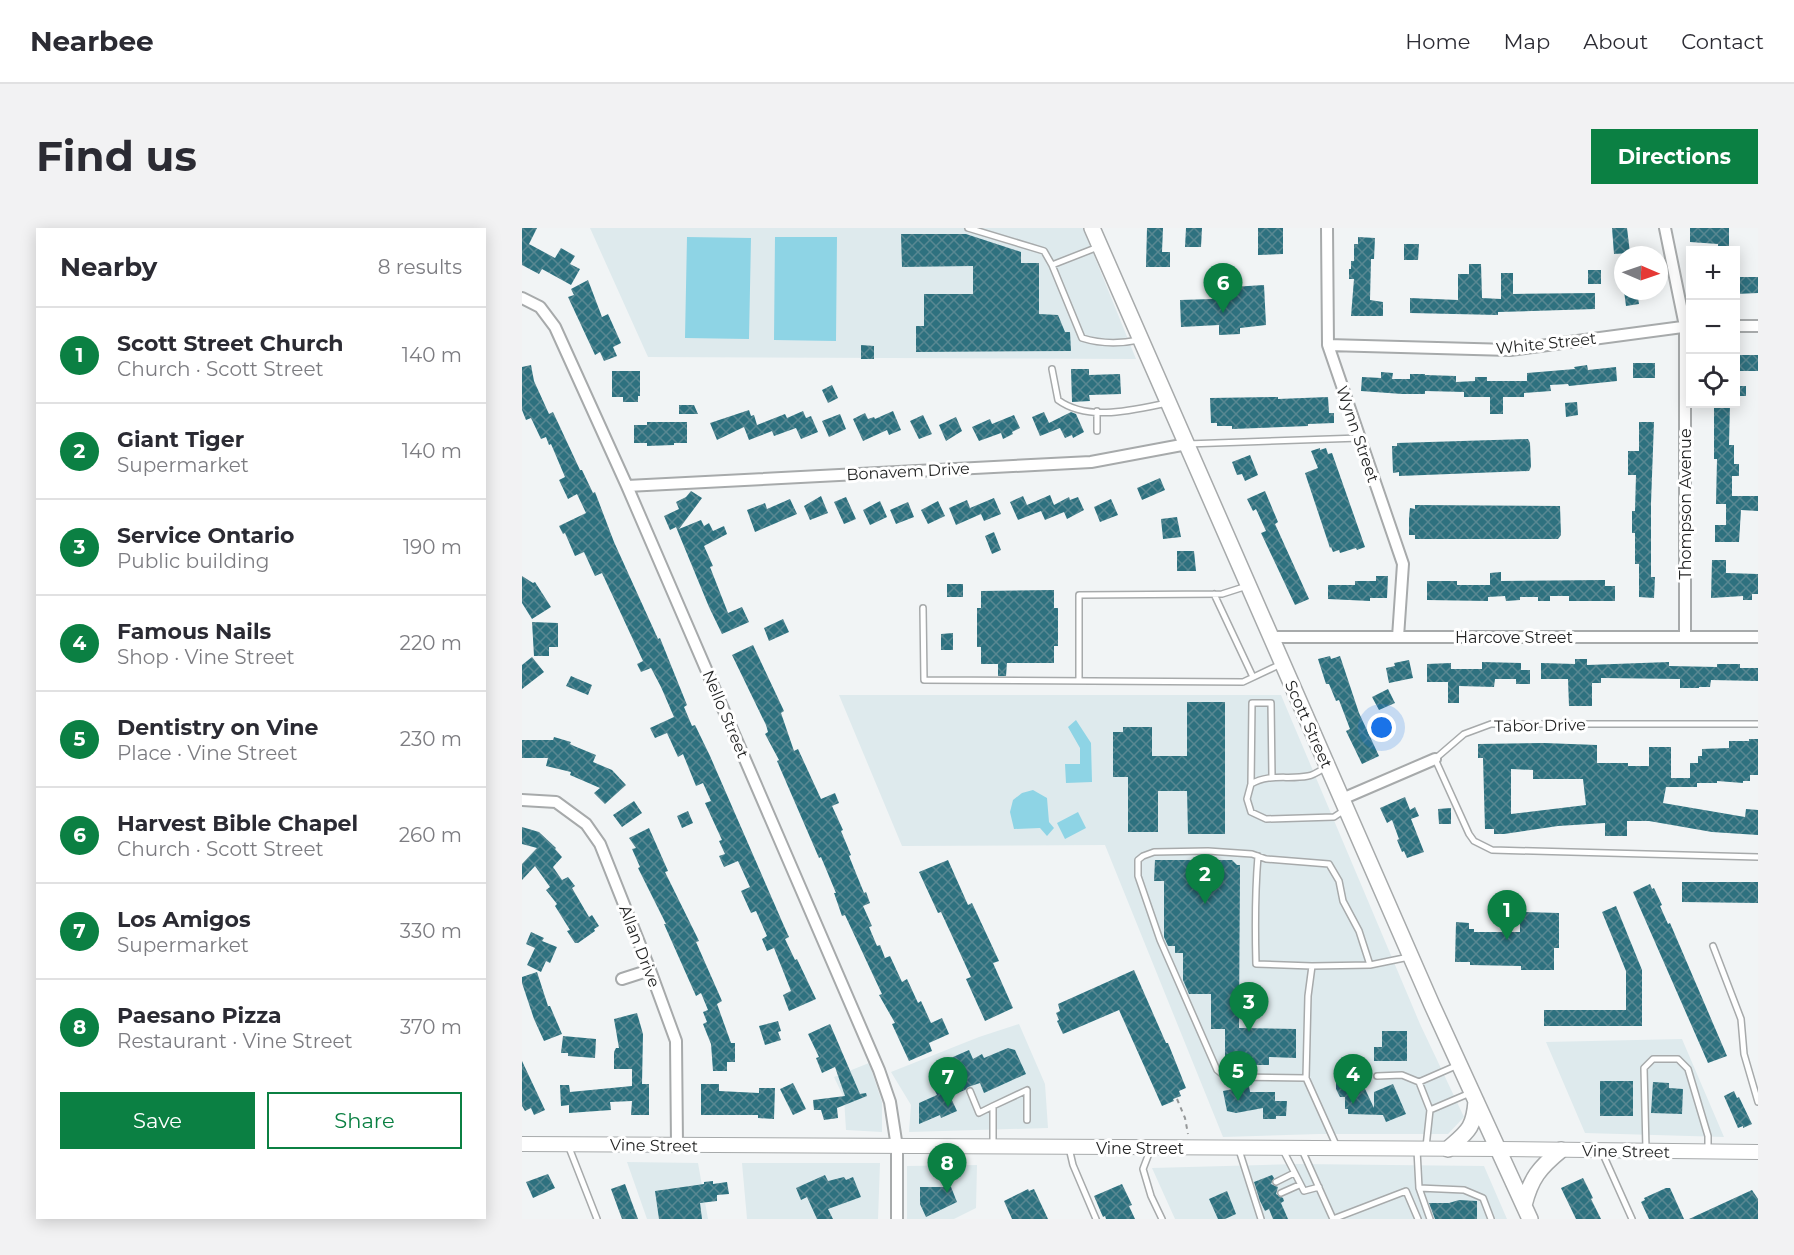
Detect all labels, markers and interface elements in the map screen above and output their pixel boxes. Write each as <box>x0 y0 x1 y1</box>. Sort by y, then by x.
text: Nearbee <box>30 24 154 58</box>
text: Home <box>1405 29 1470 54</box>
text: Map <box>1503 29 1550 54</box>
text: About <box>1583 29 1648 54</box>
text: Contact <box>1681 29 1764 54</box>
button: Directions <box>1591 129 1758 184</box>
text: Find us <box>36 130 197 182</box>
north arrow <box>1614 246 1668 300</box>
map controls <box>1686 246 1740 408</box>
button: + <box>1686 246 1740 300</box>
text: Nearby <box>60 251 157 283</box>
text: 8 results <box>378 255 462 279</box>
pin: 6 <box>1204 264 1242 313</box>
button: − <box>1686 300 1740 354</box>
street label: White Street <box>1495 329 1598 358</box>
text: Scott Street Church <box>117 330 344 357</box>
text: 1 <box>76 343 83 367</box>
text: 140 m <box>402 343 462 367</box>
button: locate <box>1686 354 1740 408</box>
text: Church · Scott Street <box>117 357 324 381</box>
street label: Wynn Street <box>1332 383 1383 485</box>
text: Giant Tiger <box>117 426 244 453</box>
street label: Thompson Avenue <box>1676 428 1695 580</box>
text: 2 <box>74 439 85 463</box>
text: 140 m <box>402 439 462 463</box>
text: Supermarket <box>117 453 249 477</box>
street label: Bonavem Drive <box>846 459 970 484</box>
text: Service Ontario <box>117 522 294 549</box>
text: 3 <box>74 535 85 559</box>
text: 190 m <box>403 535 462 559</box>
text: Public building <box>117 549 270 573</box>
text: Famous Nails <box>117 618 271 645</box>
street label: Harcove Street <box>1455 628 1573 647</box>
text: 4 <box>73 631 86 655</box>
text: 220 m <box>400 631 462 655</box>
text: Shop · Vine Street <box>117 645 295 669</box>
street label: Nello Street <box>698 667 753 762</box>
street label: Scott Street <box>1281 677 1337 771</box>
your location <box>1367 713 1396 742</box>
text: Dentistry on Vine <box>117 714 319 741</box>
street label: Tabor Drive <box>1494 715 1586 736</box>
text: 5 <box>74 727 85 751</box>
text: 230 m <box>400 727 462 751</box>
text: Place · Vine Street <box>117 741 298 765</box>
text: Harvest Bible Chapel <box>117 810 358 837</box>
text: 6 <box>73 823 86 847</box>
text: 260 m <box>399 823 462 847</box>
text: Church · Scott Street <box>117 837 324 861</box>
pin: 2 <box>1186 854 1224 904</box>
pin: 1 <box>1488 890 1526 940</box>
street label: Allan Drive <box>615 902 664 990</box>
text: Los Amigos <box>117 906 251 933</box>
text: 7 <box>73 919 86 943</box>
text: 330 m <box>400 919 462 943</box>
text: Supermarket <box>117 933 249 957</box>
pin: 3 <box>1230 982 1268 1032</box>
text: Paesano Pizza <box>117 1002 282 1029</box>
text: 8 <box>73 1015 86 1039</box>
text: 370 m <box>400 1015 462 1039</box>
text: Restaurant · Vine Street <box>117 1029 353 1053</box>
pin: 5 <box>1218 1052 1258 1101</box>
pin: 4 <box>1334 1054 1372 1104</box>
pin: 7 <box>928 1058 968 1107</box>
button: Save <box>60 1092 255 1149</box>
button: Share <box>267 1092 462 1149</box>
street label: Vine Street <box>610 1135 699 1156</box>
street label: Vine Street <box>1096 1139 1185 1158</box>
street label: Vine Street <box>1582 1141 1671 1162</box>
pin: 8 <box>928 1144 966 1193</box>

